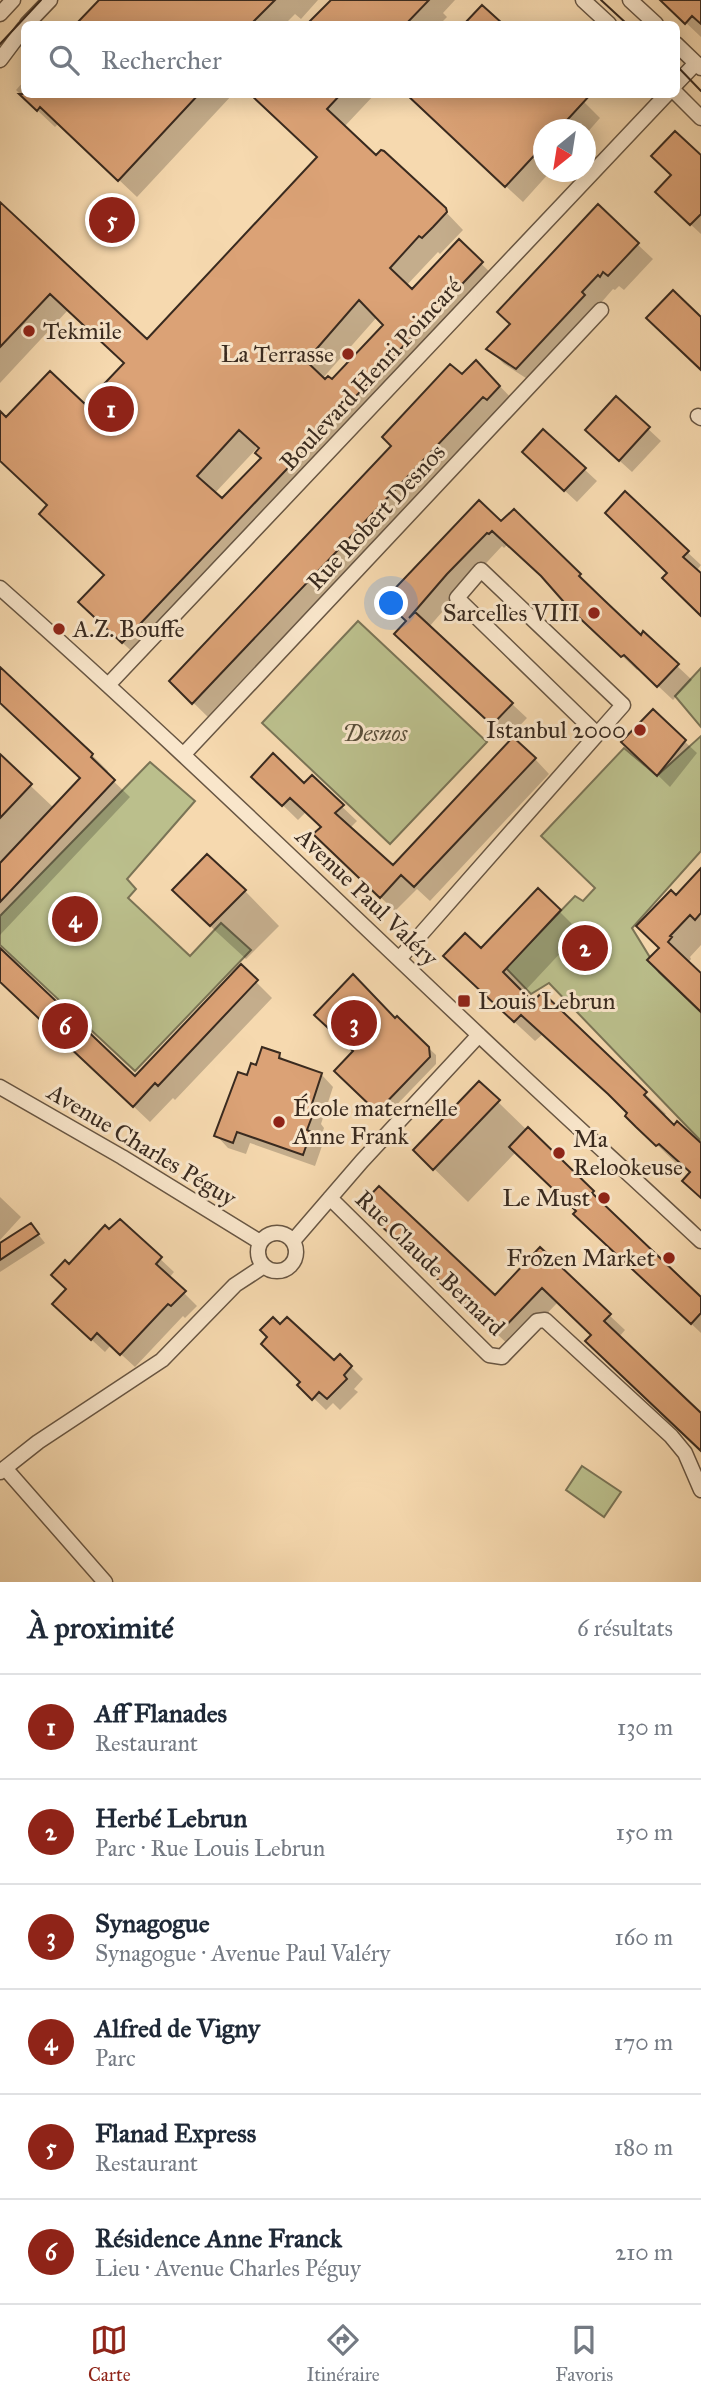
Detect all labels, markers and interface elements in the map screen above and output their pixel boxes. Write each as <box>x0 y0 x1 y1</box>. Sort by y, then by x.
search box <box>21 21 680 98</box>
icon: search <box>45 41 83 79</box>
text: Rechercher <box>101 44 222 76</box>
north arrow <box>533 119 596 182</box>
pin: 5 <box>89 194 135 246</box>
street label: Boulevard Henri Poincaré <box>274 271 468 477</box>
place label: Tekmile <box>43 316 122 346</box>
marker: Tekmile <box>21 323 37 339</box>
place label: La Terrasse <box>221 339 334 369</box>
marker: La Terrasse <box>340 346 356 362</box>
pin: 1 <box>88 383 134 435</box>
street label: Rue Robert Desnos <box>300 437 452 597</box>
your location <box>374 586 408 620</box>
place label: Sarcelles VIII <box>443 598 580 628</box>
marker: Sarcelles VIII <box>586 605 602 621</box>
place label: A.Z. Bouffe <box>72 614 185 644</box>
marker: A.Z. Bouffe <box>51 621 67 637</box>
place label: Istanbul 2000 <box>486 715 626 745</box>
park label: Desnos <box>342 718 409 748</box>
marker: Istanbul 2000 <box>632 722 648 738</box>
street label: Avenue Paul Valéry <box>289 821 445 973</box>
pin: 4 <box>52 893 98 945</box>
pin: 2 <box>562 922 608 974</box>
place label: Louis Lebrun <box>478 986 616 1016</box>
marker: Louis Lebrun <box>456 993 472 1009</box>
pin: 3 <box>331 997 377 1049</box>
pin: 6 <box>42 1000 88 1052</box>
street label: Avenue Charles Péguy <box>41 1076 242 1214</box>
place label: École maternelle Anne Frank <box>292 1093 458 1151</box>
marker: École maternelle Anne Frank <box>271 1114 287 1130</box>
place label: Ma Relookeuse <box>573 1124 683 1182</box>
marker: Ma Relookeuse <box>551 1145 567 1161</box>
place label: Le Must <box>503 1183 591 1213</box>
street label: Rue Claude Bernard <box>349 1184 511 1342</box>
marker: Le Must <box>596 1190 612 1206</box>
place label: Frozen Market <box>506 1243 656 1273</box>
marker: Frozen Market <box>661 1250 677 1266</box>
text: À proximité <box>28 1610 174 1646</box>
text: 6 résultats <box>577 1614 673 1642</box>
text: Aff Flanades <box>95 1697 227 1729</box>
text: 1 <box>46 1713 56 1741</box>
text: 130 m <box>617 1713 673 1741</box>
text: Restaurant <box>95 1729 198 1757</box>
text: Herbé Lebrun <box>95 1802 247 1834</box>
text: 2 <box>45 1818 57 1846</box>
text: 150 m <box>616 1818 673 1846</box>
text: Parc · Rue Louis Lebrun <box>95 1834 325 1862</box>
text: Synagogue <box>95 1907 210 1939</box>
text: 3 <box>46 1923 56 1951</box>
text: 160 m <box>615 1923 673 1951</box>
text: Synagogue · Avenue Paul Valéry <box>95 1939 390 1967</box>
text: Alfred de Vigny <box>95 2012 260 2044</box>
text: 4 <box>45 2028 57 2056</box>
text: 170 m <box>614 2028 673 2056</box>
text: Parc <box>95 2044 136 2072</box>
text: Flanad Express <box>95 2117 256 2149</box>
text: 5 <box>46 2133 56 2161</box>
text: 180 m <box>614 2133 673 2161</box>
text: Restaurant <box>95 2149 198 2177</box>
text: Résidence Anne Franck <box>95 2222 342 2254</box>
text: 6 <box>45 2238 57 2266</box>
text: 210 m <box>615 2238 673 2266</box>
text: Lieu · Avenue Charles Péguy <box>95 2254 361 2282</box>
tab: Carte <box>88 2321 131 2386</box>
tab: Itinéraire <box>306 2321 380 2386</box>
tab: Favoris <box>555 2321 613 2386</box>

